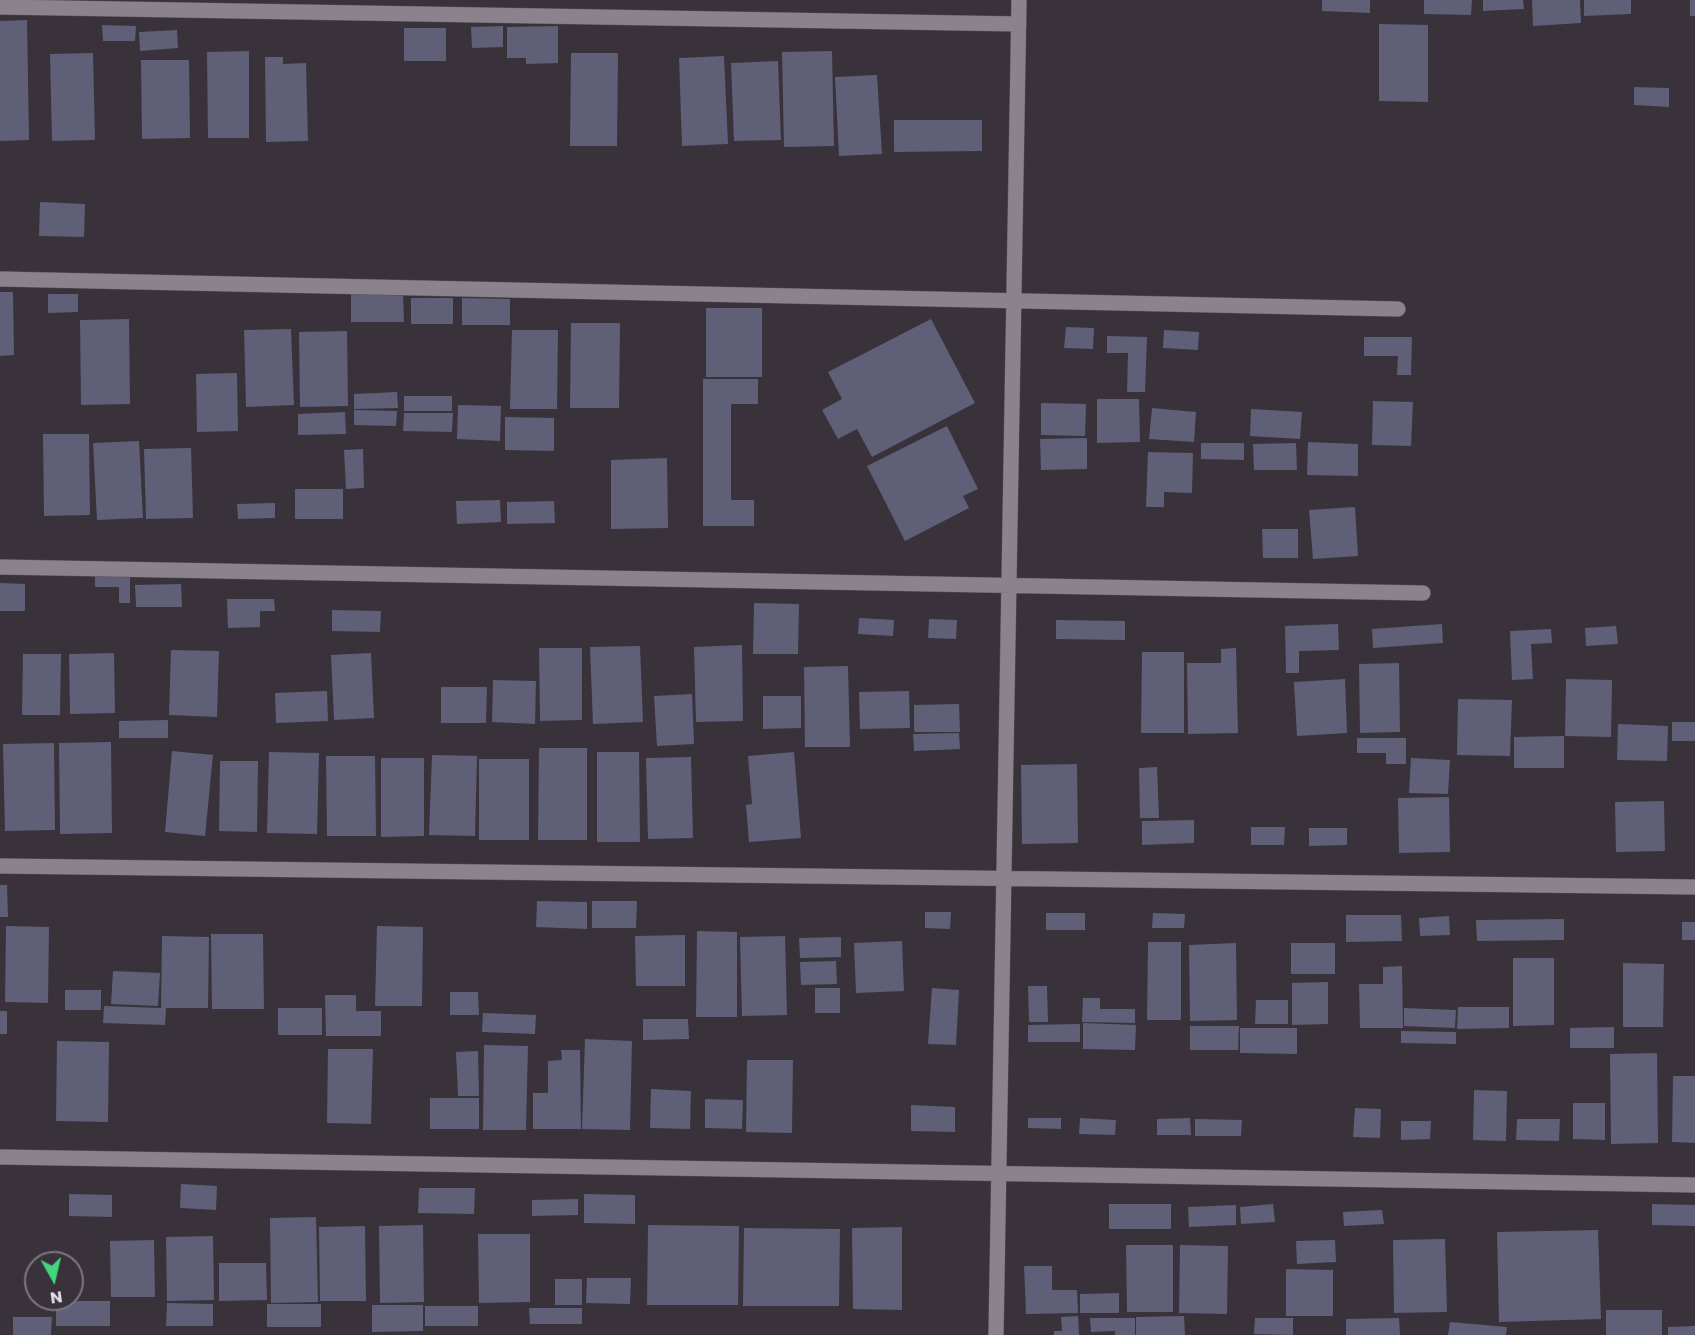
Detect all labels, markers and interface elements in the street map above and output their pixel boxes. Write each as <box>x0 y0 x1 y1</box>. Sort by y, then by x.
north arrow <box>24 1251 84 1311</box>
text: N <box>49 1285 64 1310</box>

